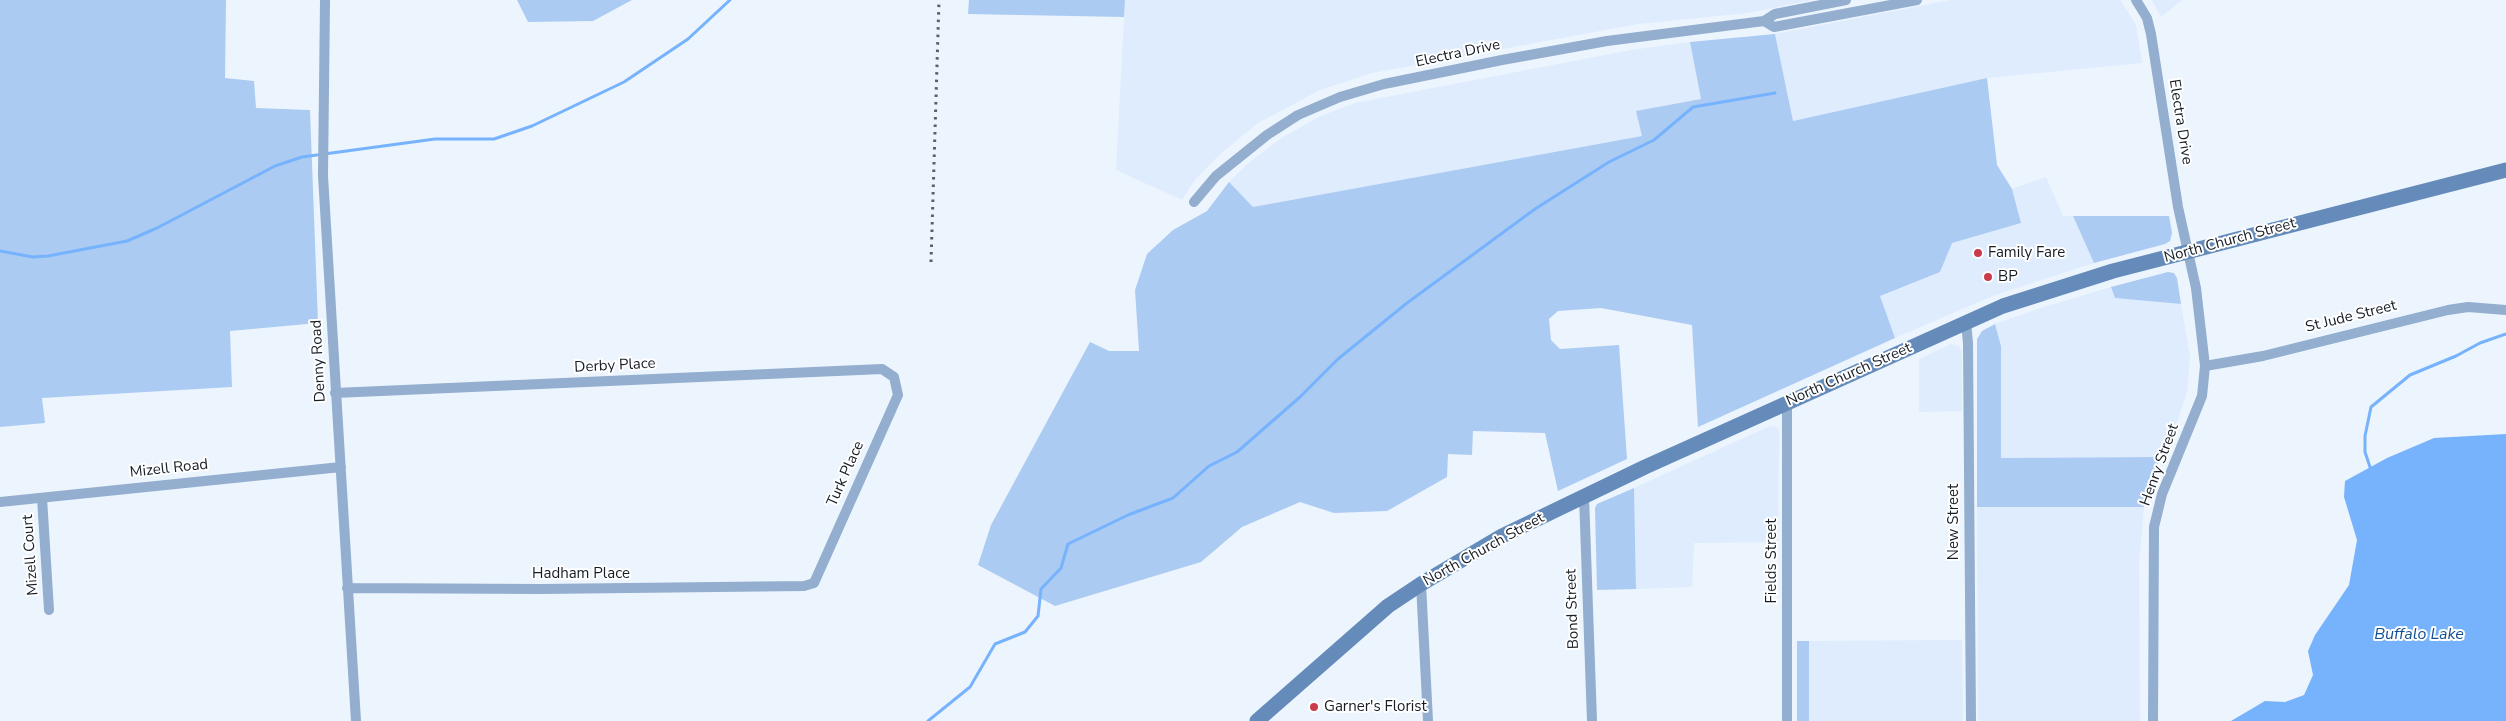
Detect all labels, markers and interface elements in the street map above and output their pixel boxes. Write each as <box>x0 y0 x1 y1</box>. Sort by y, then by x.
street label: Electra Drive <box>1414 36 1502 72</box>
street label: Electra Drive <box>2164 78 2196 166</box>
street label: North Church Street <box>2162 215 2298 267</box>
place label: Family Fare <box>1988 244 2065 262</box>
marker: Family Fare <box>1972 247 1984 259</box>
place label: BP <box>1998 268 2018 286</box>
marker: BP <box>1982 271 1994 283</box>
street label: St Jude Street <box>2304 297 2398 337</box>
street label: Denny Road <box>308 319 330 403</box>
street label: North Church Street <box>1784 339 1914 411</box>
street label: Derby Place <box>574 355 656 377</box>
street label: Henry Street <box>2137 421 2183 509</box>
street label: Turk Place <box>824 438 868 510</box>
street label: Mizell Road <box>129 456 209 482</box>
street label: New Street <box>1945 484 1963 560</box>
street label: North Church Street <box>1420 509 1548 591</box>
street label: Mizell Court <box>19 514 43 596</box>
street label: Fields Street <box>1763 519 1781 603</box>
street label: Hadham Place <box>532 565 630 583</box>
street label: Bond Street <box>1563 568 1583 650</box>
water label: Buffalo Lake <box>2374 625 2464 645</box>
place label: Garner's Florist <box>1324 698 1427 716</box>
marker: Garner's Florist <box>1308 701 1320 713</box>

